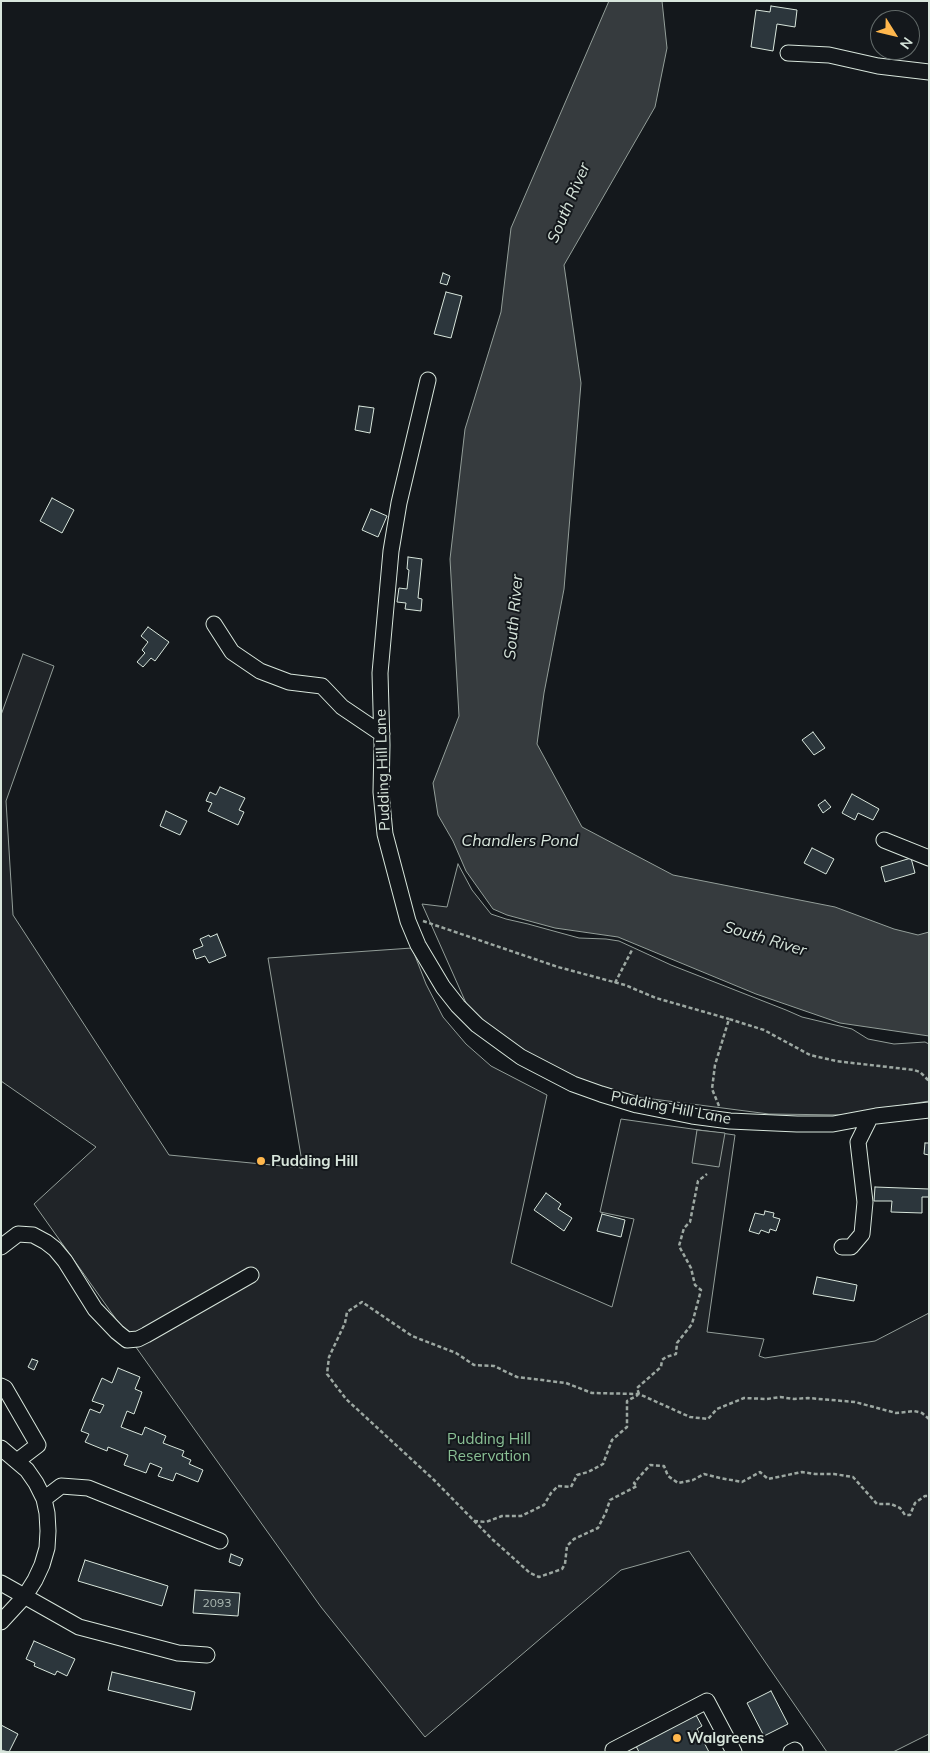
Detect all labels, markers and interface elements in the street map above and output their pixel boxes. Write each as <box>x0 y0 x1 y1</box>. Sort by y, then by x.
north arrow <box>870 10 920 60</box>
text: N <box>896 34 917 53</box>
water label: South River <box>544 160 594 246</box>
water label: South River <box>501 574 527 660</box>
street label: Pudding Hill Lane <box>372 709 394 831</box>
water label: Chandlers Pond <box>461 831 579 851</box>
water label: South River <box>721 917 809 961</box>
street label: Pudding Hill Lane <box>609 1088 733 1128</box>
place label: Pudding Hill <box>271 1152 358 1170</box>
marker: Pudding Hill <box>255 1155 267 1167</box>
park label: Pudding Hill Reservation <box>447 1430 531 1465</box>
house number: 2093 <box>203 1596 231 1610</box>
place label: Walgreens <box>687 1729 764 1747</box>
marker: Walgreens <box>671 1732 683 1744</box>

